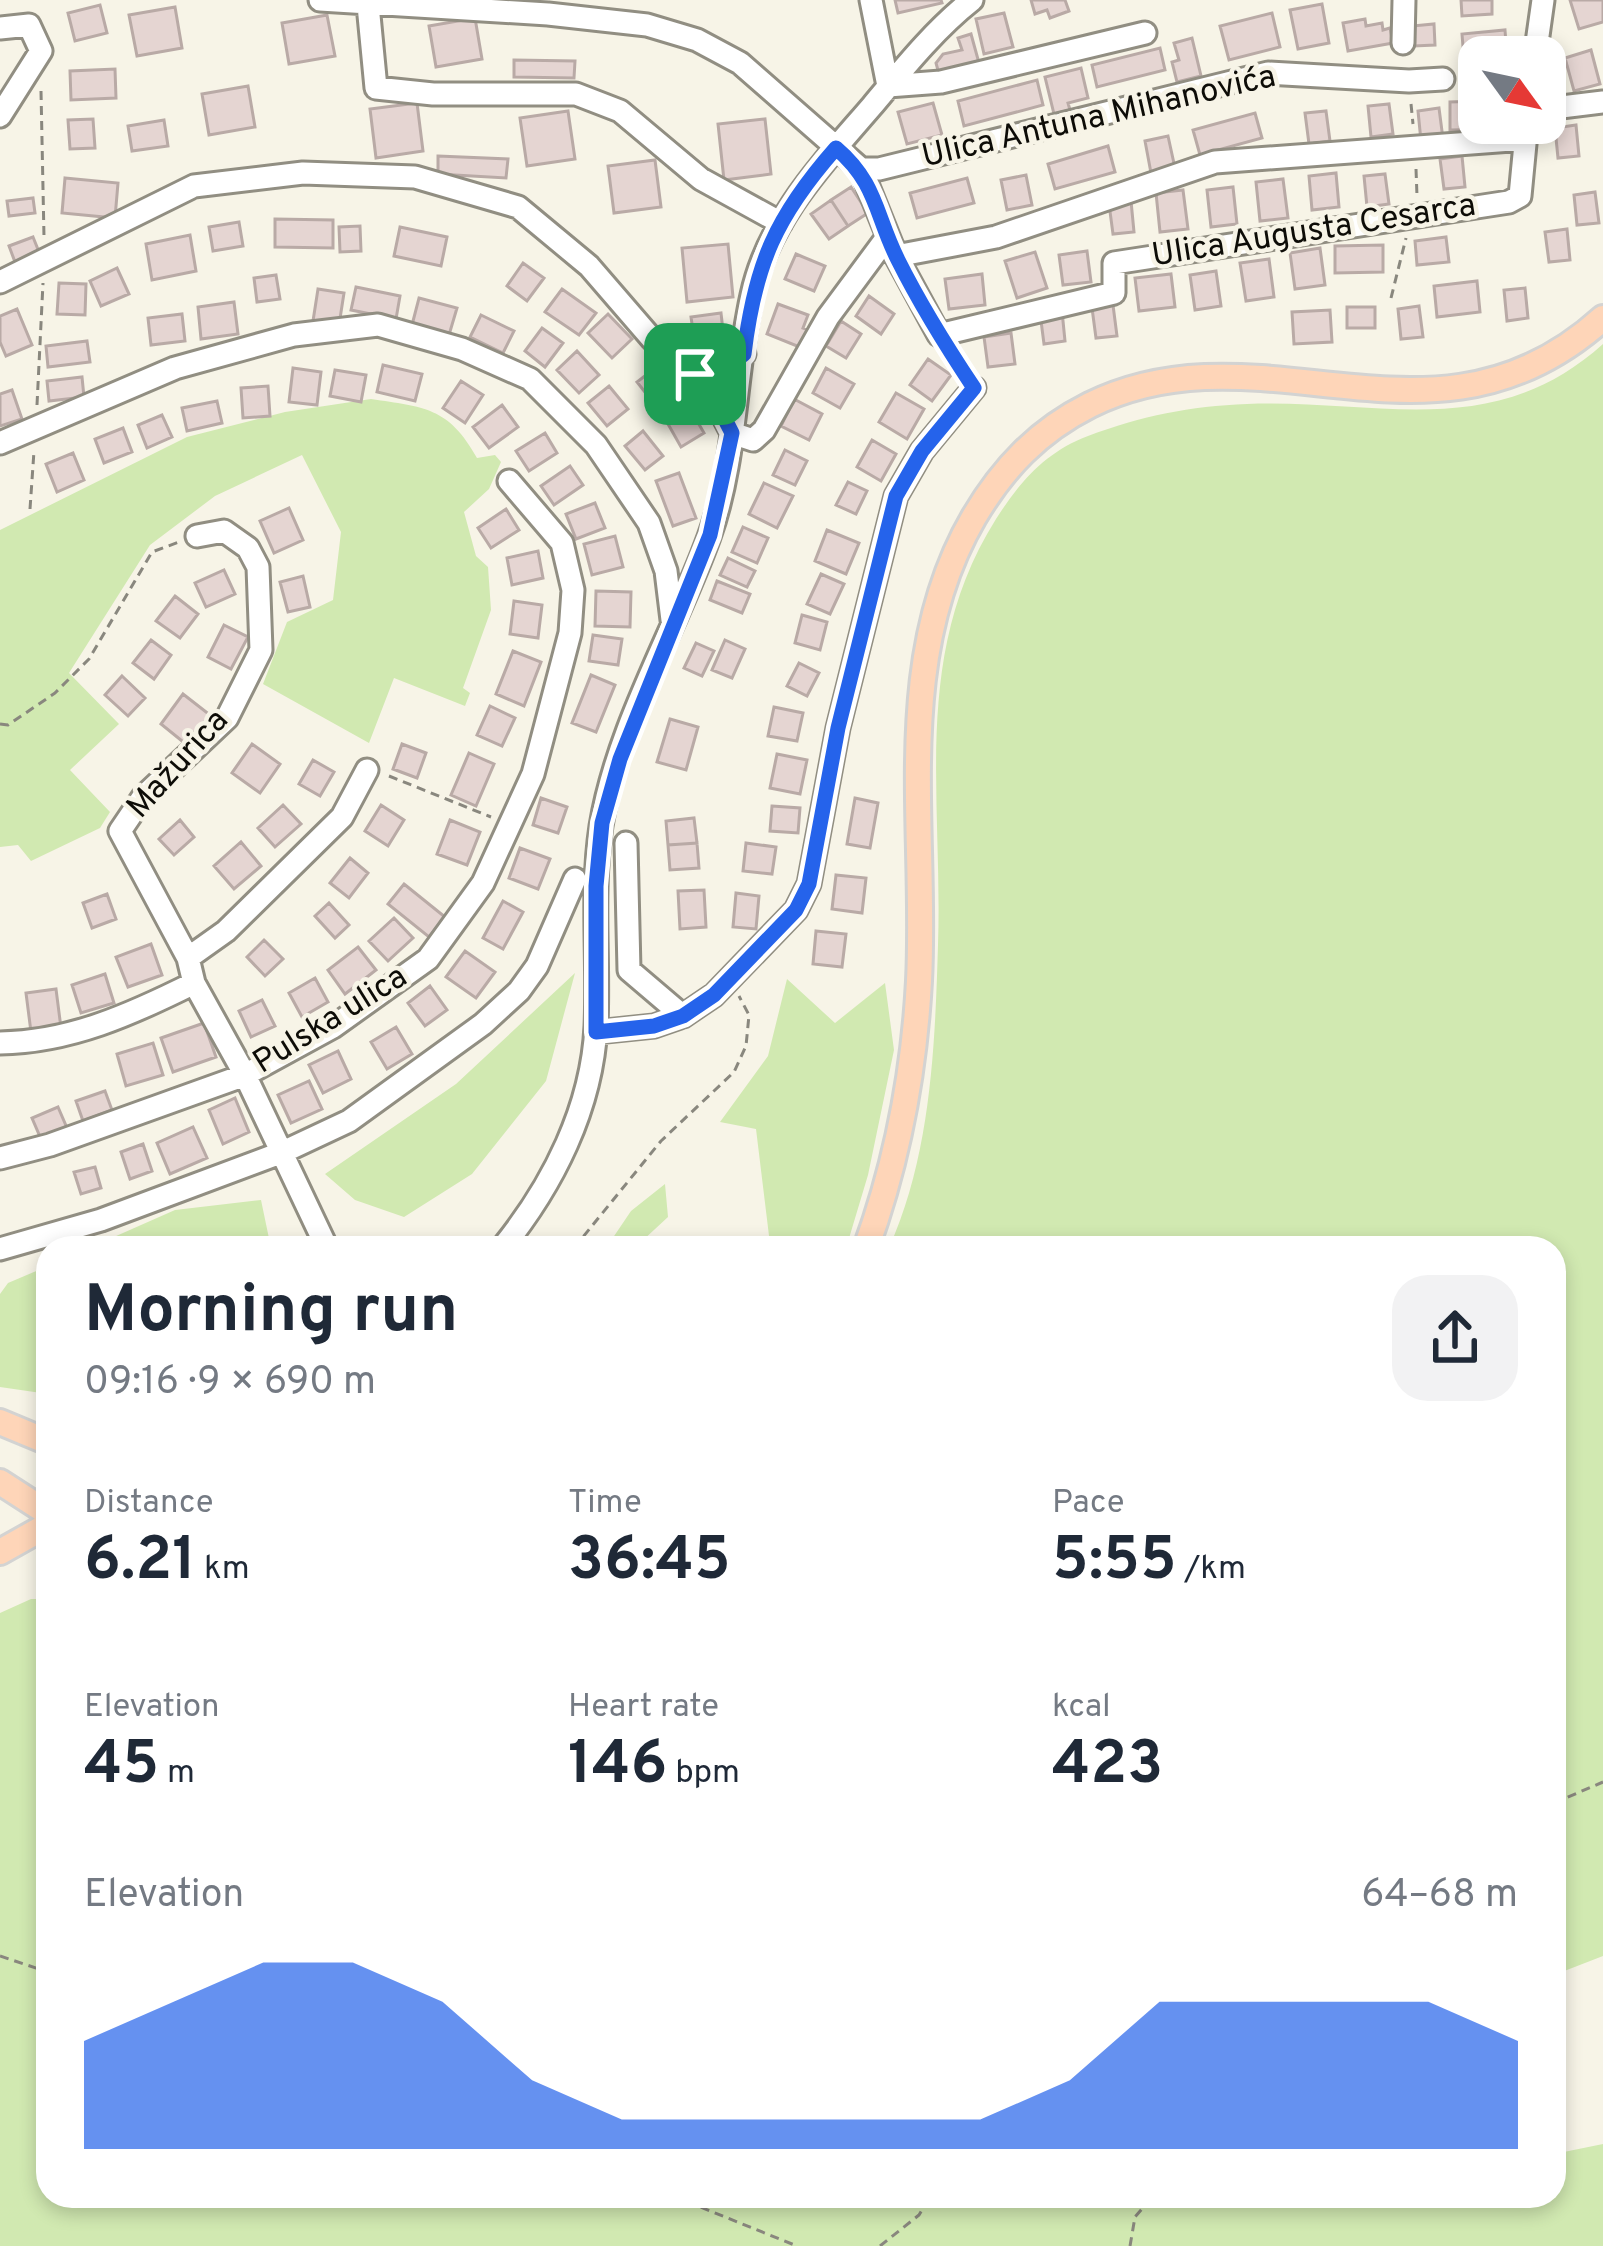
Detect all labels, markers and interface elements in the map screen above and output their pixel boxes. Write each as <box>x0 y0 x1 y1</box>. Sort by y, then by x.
north arrow <box>1458 36 1566 144</box>
map controls <box>1458 36 1566 144</box>
street label: Ulica Antuna Mihanovića <box>918 57 1280 179</box>
street label: Ulica Augusta Cesarca <box>1149 186 1479 278</box>
pin <box>644 323 746 425</box>
icon: arrive <box>662 341 728 407</box>
street label: Mažurica <box>119 702 239 828</box>
street label: Pulska ulica <box>246 957 416 1085</box>
text: Morning run <box>84 1272 458 1355</box>
button: share <box>1392 1275 1518 1401</box>
text: 09:16 · 9 × 690 m <box>84 1359 376 1408</box>
text: Distance <box>84 1483 214 1525</box>
text: Time <box>568 1483 642 1525</box>
text: Pace <box>1052 1483 1125 1525</box>
text: 6.21 <box>84 1525 196 1601</box>
text: 36:45 <box>568 1525 731 1601</box>
text: 5:55 <box>1052 1525 1177 1601</box>
text: km <box>196 1549 250 1591</box>
text: /km <box>1177 1549 1246 1591</box>
text: Elevation <box>84 1687 220 1729</box>
text: Heart rate <box>568 1687 719 1729</box>
text: kcal <box>1052 1687 1111 1729</box>
text: 45 <box>84 1729 159 1805</box>
text: 146 <box>568 1729 667 1805</box>
text: 423 <box>1052 1729 1163 1805</box>
text: m <box>159 1753 195 1795</box>
text: bpm <box>667 1753 740 1795</box>
text: Elevation <box>84 1872 244 1921</box>
text: 64–68 m <box>1361 1872 1518 1921</box>

